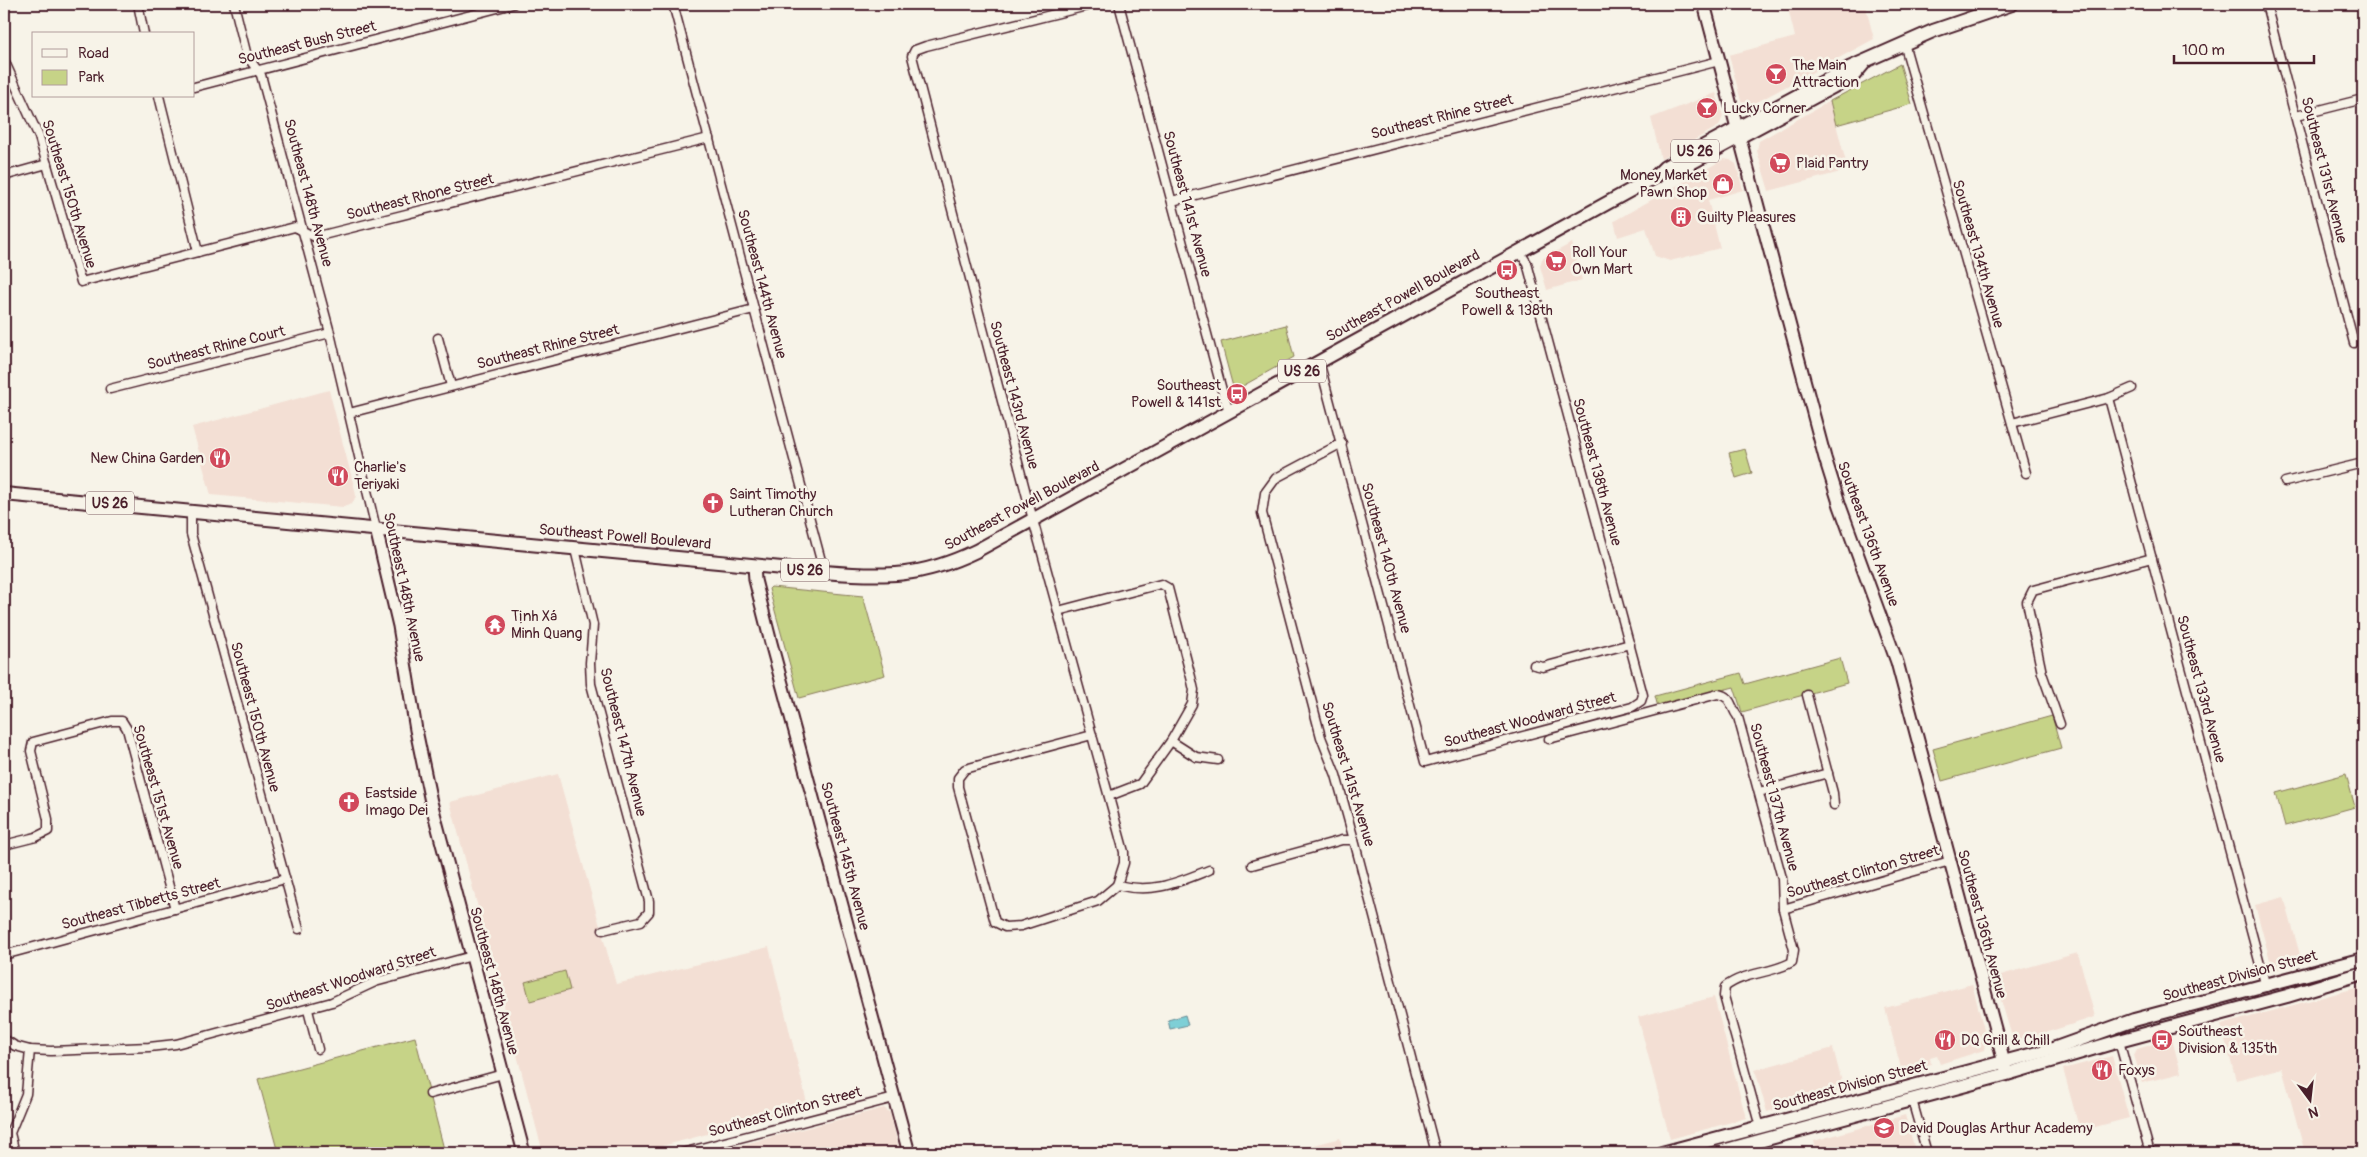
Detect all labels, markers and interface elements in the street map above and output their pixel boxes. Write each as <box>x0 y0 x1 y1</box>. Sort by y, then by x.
street label: Southeast Bush Street <box>236 16 379 69</box>
legend <box>32 32 195 98</box>
scale bar <box>2174 32 2314 64</box>
text: 100 m <box>2182 41 2225 60</box>
text: Road <box>78 44 109 63</box>
place label: The Main Attraction <box>1792 56 1859 92</box>
bar icon: The Main Attraction <box>1764 62 1788 86</box>
text: Park <box>78 68 105 87</box>
street label: Southeast Rhine Street <box>1369 90 1516 144</box>
street label: Southeast 131st Avenue <box>2297 95 2352 246</box>
bar icon: Lucky Corner <box>1695 96 1719 120</box>
place label: Lucky Corner <box>1723 99 1807 118</box>
street label: Southeast 150th Avenue <box>37 117 101 271</box>
street label: Southeast 148th Avenue <box>279 117 337 270</box>
street label: Southeast 141st Avenue <box>1158 129 1216 280</box>
road number: US 26 <box>1671 140 1719 162</box>
supermarket icon: Plaid Pantry <box>1768 151 1792 175</box>
place label: Plaid Pantry <box>1796 154 1869 173</box>
place label: Money Market Pawn Shop <box>1620 166 1708 202</box>
street label: Southeast Rhone Street <box>344 169 497 225</box>
shop icon: Money Market Pawn Shop <box>1711 172 1735 196</box>
street label: Southeast 134th Avenue <box>1948 178 2008 331</box>
building icon: Guilty Pleasures <box>1669 205 1693 229</box>
street label: Southeast 144th Avenue <box>733 207 791 361</box>
place label: Guilty Pleasures <box>1697 208 1796 227</box>
place label: Roll Your Own Mart <box>1572 243 1634 279</box>
street label: Southeast Powell Boulevard <box>1323 246 1483 346</box>
supermarket icon: Roll Your Own Mart <box>1544 249 1568 273</box>
bus stop icon: Southeast Powell & 138th <box>1495 258 1519 282</box>
place label: Southeast Powell & 138th <box>1461 284 1553 320</box>
street label: Southeast 143rd Avenue <box>985 319 1043 472</box>
street label: Southeast Rhine Street <box>475 320 622 374</box>
street label: Southeast Rhine Court <box>145 321 288 374</box>
road number: US 26 <box>1278 360 1326 382</box>
place label: Southeast Powell & 141st <box>1131 376 1222 412</box>
bus stop icon: Southeast Powell & 141st <box>1225 382 1249 406</box>
street label: Southeast 138th Avenue <box>1568 396 1626 548</box>
restaurant icon: New China Garden <box>208 446 232 470</box>
place label: New China Garden <box>90 449 204 468</box>
street label: Southeast Powell Boulevard <box>941 457 1103 555</box>
place label: Charlie's Teriyaki <box>354 458 406 494</box>
street label: Southeast 136th Avenue <box>1833 459 1903 610</box>
restaurant icon: Charlie's Teriyaki <box>326 464 350 488</box>
street label: Southeast 140th Avenue <box>1357 481 1415 636</box>
place label: Saint Timothy Lutheran Church <box>729 485 833 521</box>
church icon: Saint Timothy Lutheran Church <box>701 491 725 515</box>
road number: US 26 <box>86 492 134 514</box>
street label: Southeast 148th Avenue <box>379 511 429 664</box>
street label: Southeast Powell Boulevard <box>538 520 712 554</box>
road number: US 26 <box>781 558 829 582</box>
place label: Tịnh Xá Minh Quang <box>511 607 582 643</box>
temple icon: Tịnh Xá Minh Quang <box>483 613 507 637</box>
street label: Southeast 133rd Avenue <box>2172 613 2230 766</box>
street label: Southeast 150th Avenue <box>226 640 284 795</box>
street label: Southeast 147th Avenue <box>595 666 651 819</box>
street label: Southeast Woodward Street <box>1442 688 1619 752</box>
street label: Southeast 141st Avenue <box>1317 699 1379 849</box>
street label: Southeast 137th Avenue <box>1745 721 1803 874</box>
street label: Southeast 151st Avenue <box>128 722 188 872</box>
street label: Southeast 145th Avenue <box>816 780 874 933</box>
place label: Eastside Imago Dei <box>365 784 428 820</box>
church icon: Eastside Imago Dei <box>337 790 361 814</box>
street label: Southeast Clinton Street <box>1785 841 1942 903</box>
street label: Southeast 136th Avenue <box>1953 848 2011 1001</box>
street label: Southeast Tibbetts Street <box>60 873 223 934</box>
street label: Southeast 148th Avenue <box>465 905 523 1058</box>
street label: Southeast Woodward Street <box>264 942 439 1015</box>
street label: Southeast Division Street <box>2161 946 2320 1006</box>
place label: Southeast Division & 135th <box>2178 1022 2277 1058</box>
restaurant icon: DQ Grill & Chill <box>1933 1028 1957 1052</box>
bus stop icon: Southeast Division & 135th <box>2150 1028 2174 1052</box>
place label: DQ Grill & Chill <box>1961 1031 2050 1050</box>
street label: Southeast Division Street <box>1771 1056 1930 1116</box>
restaurant icon: Foxys <box>2090 1058 2114 1082</box>
place label: Foxys <box>2118 1061 2155 1080</box>
north arrow <box>2284 1074 2334 1124</box>
street label: Southeast Clinton Street <box>706 1082 865 1142</box>
text: N <box>2306 1103 2320 1122</box>
school or university icon: David Douglas Arthur Academy <box>1872 1116 1896 1140</box>
place label: David Douglas Arthur Academy <box>1900 1119 2093 1138</box>

